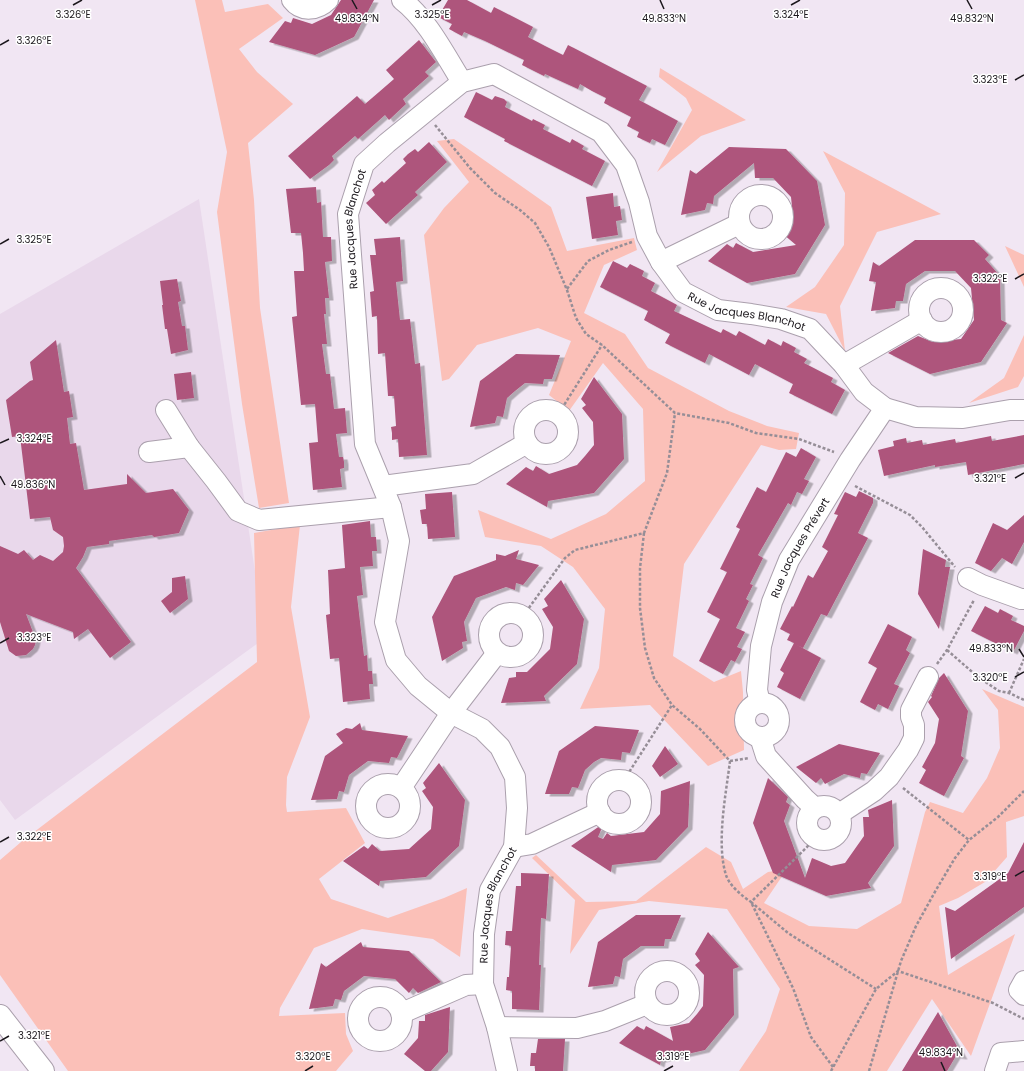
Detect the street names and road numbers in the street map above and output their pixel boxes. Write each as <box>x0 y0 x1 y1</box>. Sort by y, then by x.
street label: Rue Jacques Blanchot <box>340 167 370 290</box>
street label: Rue Jacques Blanchot <box>685 288 808 335</box>
street label: Rue Jacques Prévert <box>767 495 833 600</box>
street label: Rue Jacques Blanchot <box>475 844 521 964</box>

